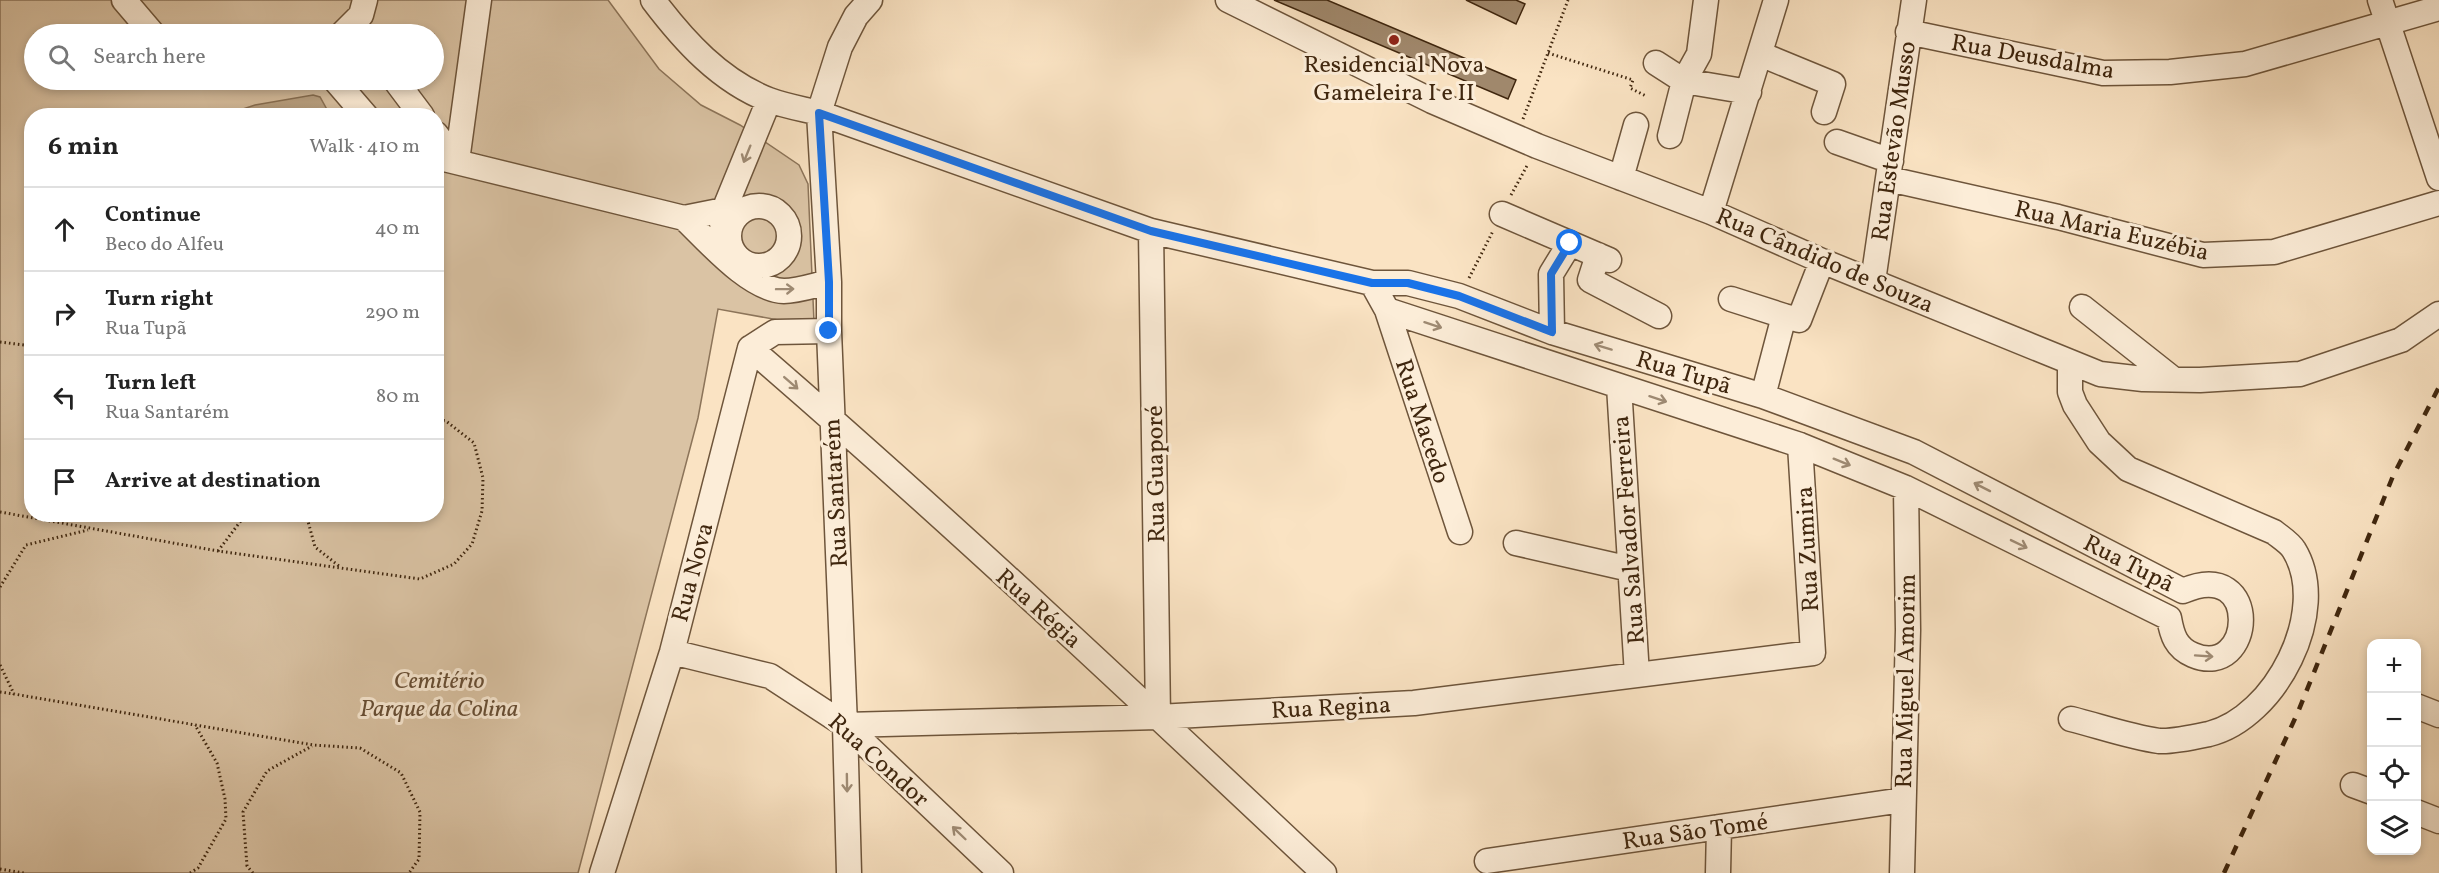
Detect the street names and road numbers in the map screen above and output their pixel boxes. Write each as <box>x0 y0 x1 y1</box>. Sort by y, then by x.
street label: Rua Deusdalma <box>1948 27 2117 89</box>
street label: Rua Estevão Musso <box>1864 39 1926 243</box>
street label: Rua Maria Euzébia <box>2011 193 2212 271</box>
street label: Rua Cândido de Souza <box>1710 201 1938 323</box>
street label: Rua Tupã <box>1632 343 1735 405</box>
street label: Rua Macedo <box>1385 355 1457 488</box>
street label: Rua Guaporé <box>1139 405 1175 543</box>
street label: Rua Salvador Ferreira <box>1605 414 1655 645</box>
street label: Rua Santarém <box>816 417 858 568</box>
street label: Rua Zumira <box>1789 485 1829 613</box>
street label: Rua Nova <box>664 519 724 626</box>
street label: Rua Tupã <box>2077 527 2180 602</box>
street label: Rua Régia <box>987 562 1088 657</box>
street label: Rua Miguel Amorim <box>1888 573 1926 789</box>
street label: Rua Regina <box>1270 689 1392 729</box>
street label: Rua Condor <box>820 707 936 816</box>
street label: Rua São Tomé <box>1620 806 1770 860</box>

